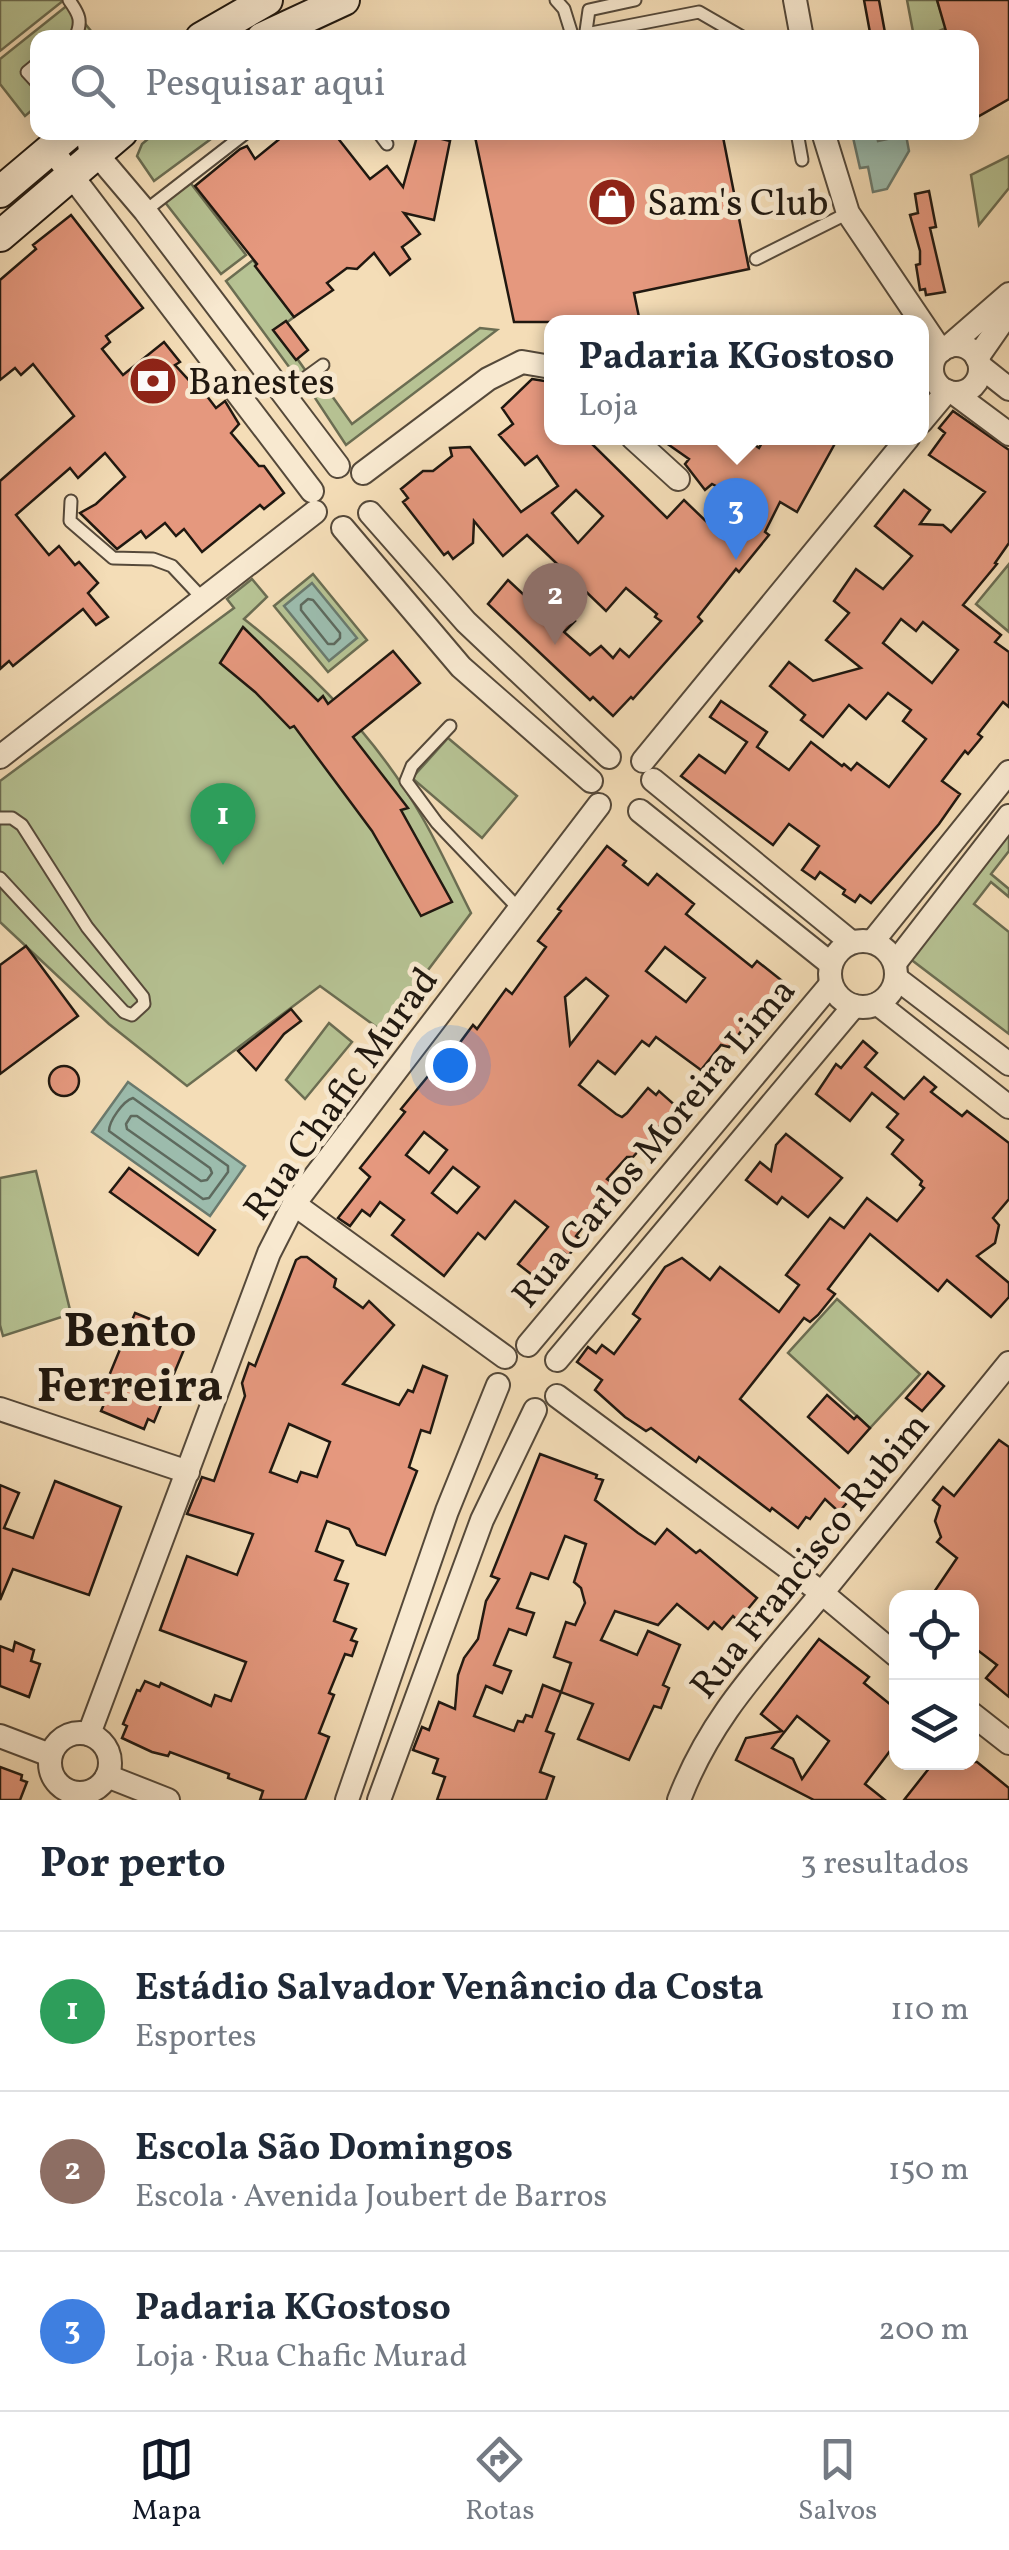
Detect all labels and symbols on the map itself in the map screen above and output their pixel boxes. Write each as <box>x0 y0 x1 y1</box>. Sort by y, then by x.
shop icon: Sam's Club <box>586 176 638 228</box>
place label: Sam's Club <box>647 179 828 232</box>
bank icon: Banestes <box>127 355 179 407</box>
place label: Banestes <box>188 358 335 411</box>
pin: 3 <box>704 478 768 560</box>
pin: 2 <box>522 562 588 645</box>
pin: 1 <box>190 782 256 865</box>
street label: Rua Chafic Murad <box>233 958 453 1232</box>
street label: Rua Carlos Moreira Lima <box>501 968 810 1321</box>
your location <box>425 1040 476 1091</box>
district label: Bento Ferreira <box>37 1300 223 1422</box>
street label: Rua Francisco Rubim <box>680 1403 944 1712</box>

